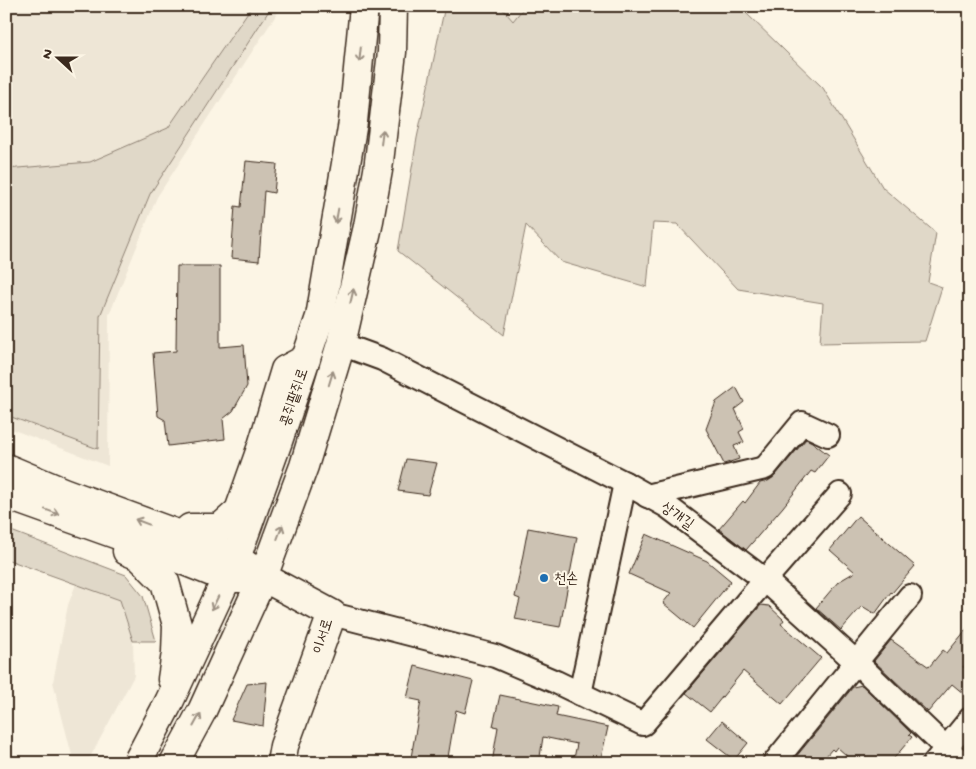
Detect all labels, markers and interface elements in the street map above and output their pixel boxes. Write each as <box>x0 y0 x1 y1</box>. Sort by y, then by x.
north arrow <box>32 32 82 82</box>
one-way arrow <box>355 46 365 62</box>
text: N <box>39 47 58 62</box>
one-way arrow <box>377 129 387 145</box>
one-way arrow <box>332 207 342 223</box>
one-way arrow <box>348 289 357 305</box>
street label: 콩쥐팥쥐로 <box>277 366 313 429</box>
one-way arrow <box>326 370 336 386</box>
street label: 상개길 <box>657 499 697 534</box>
one-way arrow <box>44 508 59 517</box>
one-way arrow <box>134 517 150 526</box>
one-way arrow <box>275 525 285 540</box>
place label: 천손 <box>554 571 578 589</box>
marker: 천손 <box>538 572 550 584</box>
one-way arrow <box>210 595 220 610</box>
street label: 이서로 <box>310 617 338 657</box>
one-way arrow <box>193 713 203 728</box>

